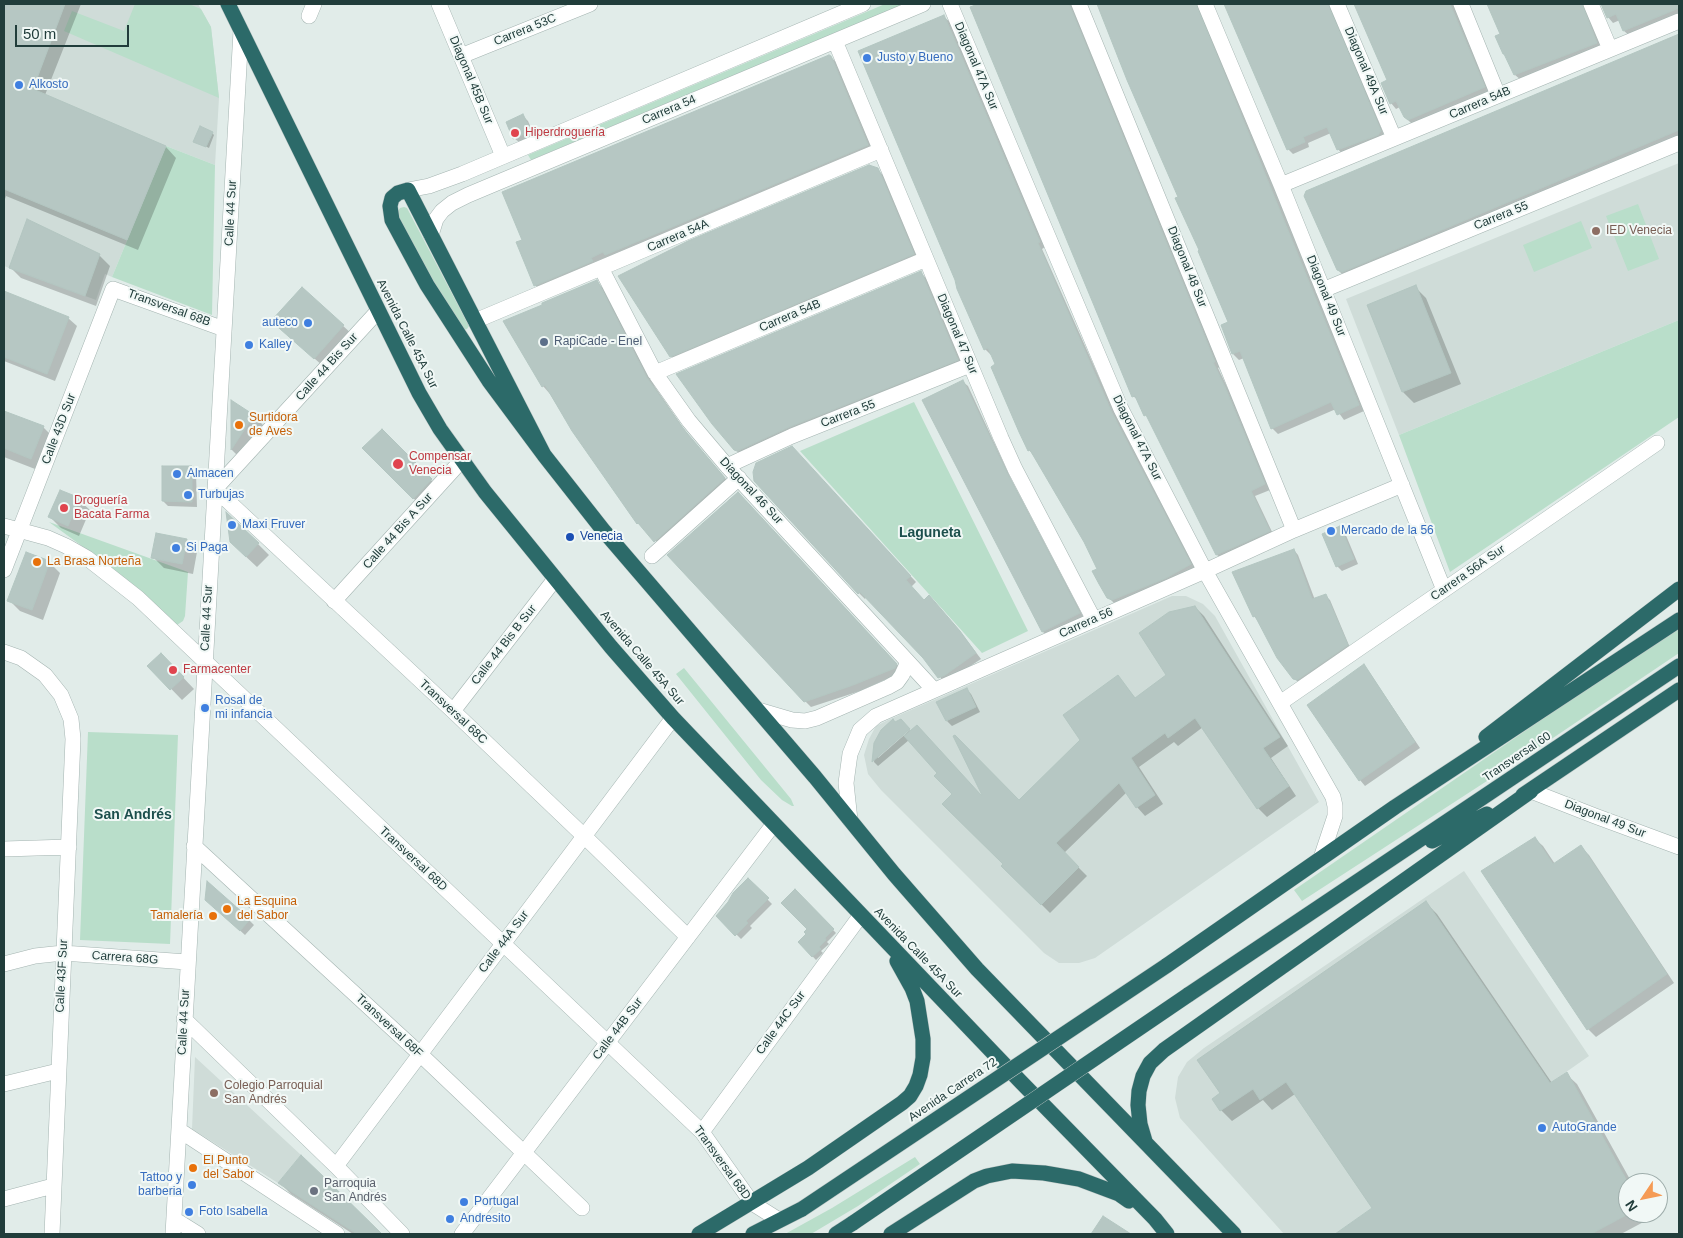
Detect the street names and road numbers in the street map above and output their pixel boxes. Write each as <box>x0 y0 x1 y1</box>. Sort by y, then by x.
street label: Carrera 53C <box>492 11 558 49</box>
street label: Diagonal 47A Sur <box>951 20 1001 112</box>
street label: Diagonal 49A Sur <box>1341 25 1391 117</box>
street label: Diagonal 45B Sur <box>446 34 496 126</box>
street label: Carrera 54B <box>1447 84 1513 122</box>
street label: Carrera 54 <box>640 92 698 128</box>
street label: Calle 44 Sur <box>222 180 240 246</box>
street label: Carrera 55 <box>1472 199 1530 233</box>
street label: Carrera 54A <box>645 217 711 255</box>
street label: Diagonal 48 Sur <box>1164 224 1210 310</box>
street label: Diagonal 49 Sur <box>1303 253 1349 339</box>
street label: Avenida Calle 45A Sur <box>373 277 441 391</box>
street label: Transversal 68B <box>126 286 212 330</box>
street label: Diagonal 47 Sur <box>934 292 980 376</box>
street label: Carrera 54B <box>757 297 823 335</box>
street label: Calle 44 Bis Sur <box>293 330 361 404</box>
street label: Calle 43D Sur <box>39 392 79 466</box>
street label: Diagonal 47A Sur <box>1109 393 1165 483</box>
street label: Carrera 55 <box>819 397 877 431</box>
street label: Diagonal 46 Sur <box>716 455 786 527</box>
street label: Calle 44 Bis A Sur <box>360 490 436 572</box>
street label: Carrera 56A Sur <box>1428 542 1508 604</box>
street label: Calle 44 Sur <box>198 585 216 651</box>
street label: Calle 44 Bis B Sur <box>468 602 540 688</box>
street label: Carrera 56 <box>1057 605 1115 641</box>
street label: Avenida Calle 45A Sur <box>597 608 687 708</box>
street label: Transversal 68C <box>416 677 490 747</box>
street label: Transversal 60 <box>1480 729 1554 785</box>
street label: Diagonal 49 Sur <box>1562 797 1648 841</box>
street label: Transversal 68D <box>376 824 450 894</box>
street label: Avenida Calle 45A Sur <box>871 905 965 1001</box>
street label: Calle 44A Sur <box>476 908 532 976</box>
street label: Calle 43F Sur <box>53 939 71 1013</box>
street label: Carrera 68G <box>91 948 159 968</box>
street label: Calle 44 Sur <box>175 989 193 1055</box>
street label: Calle 44C Sur <box>753 989 809 1057</box>
street label: Transversal 68F <box>353 991 425 1061</box>
street label: Calle 44B Sur <box>590 995 646 1063</box>
street label: Avenida Carrera 72 <box>906 1055 1000 1125</box>
street label: Transversal 68D <box>690 1123 754 1203</box>

